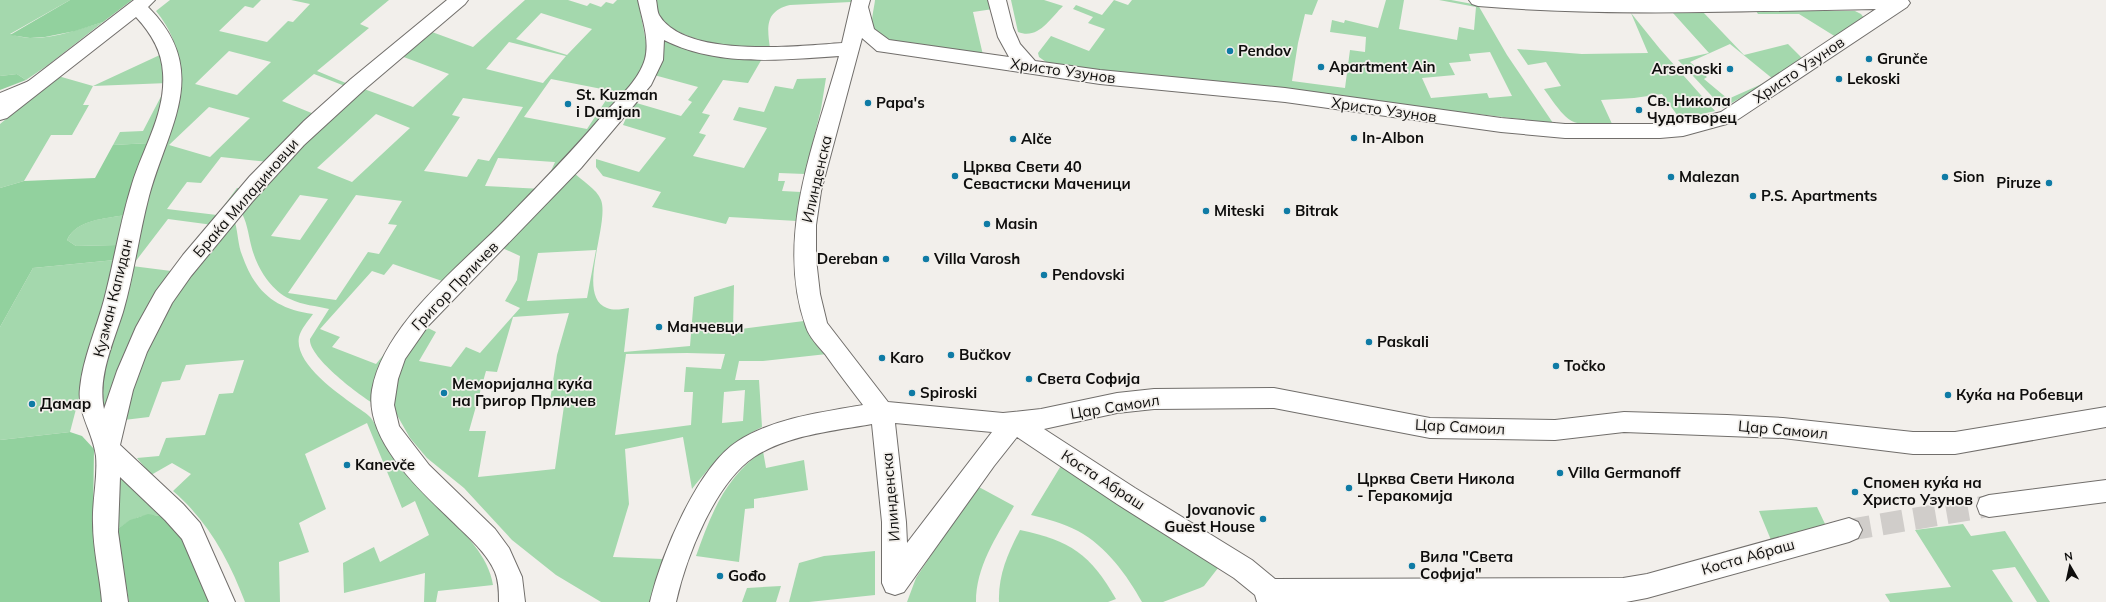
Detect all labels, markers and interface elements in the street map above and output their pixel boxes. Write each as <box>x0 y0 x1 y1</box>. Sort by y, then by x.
street label: Христо Узунов <box>1749 32 1848 107</box>
place label: Pendov <box>1238 41 1292 60</box>
marker: Pendov <box>1225 46 1235 56</box>
place label: Grunče <box>1877 49 1928 68</box>
street label: Христо Узунов <box>1009 54 1117 87</box>
marker: Grunče <box>1864 54 1874 64</box>
place label: Apartment Ain <box>1329 57 1436 76</box>
place label: Arsenoski <box>1652 59 1722 78</box>
marker: Apartment Ain <box>1316 62 1326 72</box>
marker: Arsenoski <box>1725 64 1735 74</box>
place label: Lekoski <box>1847 69 1900 88</box>
marker: Lekoski <box>1834 74 1844 84</box>
place label: St. Kuzman i Damjan <box>576 85 658 121</box>
place label: Св. Никола Чудотворец <box>1647 91 1737 127</box>
place label: Papa's <box>876 93 925 112</box>
street label: Христо Узунов <box>1330 93 1438 126</box>
marker: Papa's <box>863 98 873 108</box>
marker: St. Kuzman i Damjan <box>563 99 573 109</box>
marker: Св. Никола Чудотворец <box>1634 105 1644 115</box>
place label: In-Albon <box>1362 128 1424 147</box>
place label: Alče <box>1021 129 1052 148</box>
street label: Илинденска <box>797 133 836 224</box>
marker: In-Albon <box>1349 133 1359 143</box>
street label: Браќа Миладиновци <box>189 134 302 261</box>
marker: Alče <box>1008 134 1018 144</box>
place label: Црква Свети 40 Севастиски Маченици <box>963 157 1131 193</box>
place label: Malezan <box>1679 167 1740 186</box>
place label: Sion <box>1953 167 1985 186</box>
marker: Црква Свети 40 Севастиски Маченици <box>950 171 960 181</box>
marker: Malezan <box>1666 172 1676 182</box>
marker: Sion <box>1940 172 1950 182</box>
place label: Piruze <box>1996 173 2041 192</box>
marker: Piruze <box>2044 178 2054 188</box>
place label: P.S. Apartments <box>1761 186 1877 205</box>
marker: P.S. Apartments <box>1748 191 1758 201</box>
place label: Miteski <box>1214 201 1265 220</box>
place label: Bitrak <box>1295 201 1339 220</box>
marker: Miteski <box>1201 206 1211 216</box>
marker: Bitrak <box>1282 206 1292 216</box>
place label: Masin <box>995 214 1038 233</box>
marker: Masin <box>982 219 992 229</box>
street label: Кузман Капидан <box>89 237 136 359</box>
street label: Григор Прличев <box>407 237 502 334</box>
place label: Dereban <box>817 249 878 268</box>
place label: Villa Varosh <box>933 249 1020 268</box>
marker: Dereban <box>881 254 891 264</box>
marker: Villa Varosh <box>921 254 931 264</box>
place label: Pendovski <box>1052 265 1125 284</box>
marker: Pendovski <box>1039 270 1049 280</box>
place label: Манчевци <box>667 317 743 336</box>
marker: Манчевци <box>654 322 664 332</box>
place label: Paskali <box>1377 332 1429 351</box>
marker: Paskali <box>1364 337 1374 347</box>
place label: Bučkov <box>959 345 1012 364</box>
place label: Karo <box>890 348 924 367</box>
marker: Bučkov <box>946 350 956 360</box>
marker: Karo <box>877 353 887 363</box>
place label: Točko <box>1564 356 1606 375</box>
marker: Točko <box>1551 361 1561 371</box>
place label: Света Софија <box>1037 369 1140 388</box>
place label: Меморијална куќа на Григор Прличев <box>452 374 596 410</box>
marker: Света Софија <box>1024 374 1034 384</box>
place label: Spiroski <box>920 383 977 402</box>
place label: Куќа на Робевци <box>1956 385 2083 404</box>
marker: Меморијална куќа на Григор Прличев <box>439 388 449 398</box>
marker: Spiroski <box>907 388 917 398</box>
street label: Цар Самоил <box>1069 390 1161 423</box>
marker: Куќа на Робевци <box>1943 390 1953 400</box>
place label: Дамар <box>40 394 91 413</box>
marker: Дамар <box>27 399 37 409</box>
street label: Цар Самоил <box>1415 415 1506 438</box>
street label: Цар Самоил <box>1737 416 1829 443</box>
street label: Коста Абраш <box>1058 445 1149 514</box>
street label: Илинденска <box>877 452 904 542</box>
place label: Kanevče <box>355 455 415 474</box>
marker: Kanevče <box>342 460 352 470</box>
place label: Villa Germanoff <box>1567 463 1681 482</box>
marker: Villa Germanoff <box>1555 468 1565 478</box>
place label: Црква Свети Никола - Геракомија <box>1357 469 1515 505</box>
place label: Спомен куќа на Христо Узунов <box>1862 473 1982 509</box>
marker: Црква Свети Никола - Геракомија <box>1344 483 1354 493</box>
marker: Спомен куќа на Христо Узунов <box>1850 487 1860 497</box>
place label: Jovanovic Guest House <box>1164 500 1255 536</box>
marker: Jovanovic Guest House <box>1258 514 1268 524</box>
street label: Коста Абраш <box>1699 534 1797 579</box>
north arrow <box>2050 546 2090 586</box>
place label: Вила "Света Софија" <box>1420 547 1513 583</box>
text: N <box>2063 549 2074 564</box>
marker: Вила "Света Софија" <box>1407 561 1417 571</box>
place label: Gođo <box>728 566 766 585</box>
marker: Gođo <box>715 571 725 581</box>

